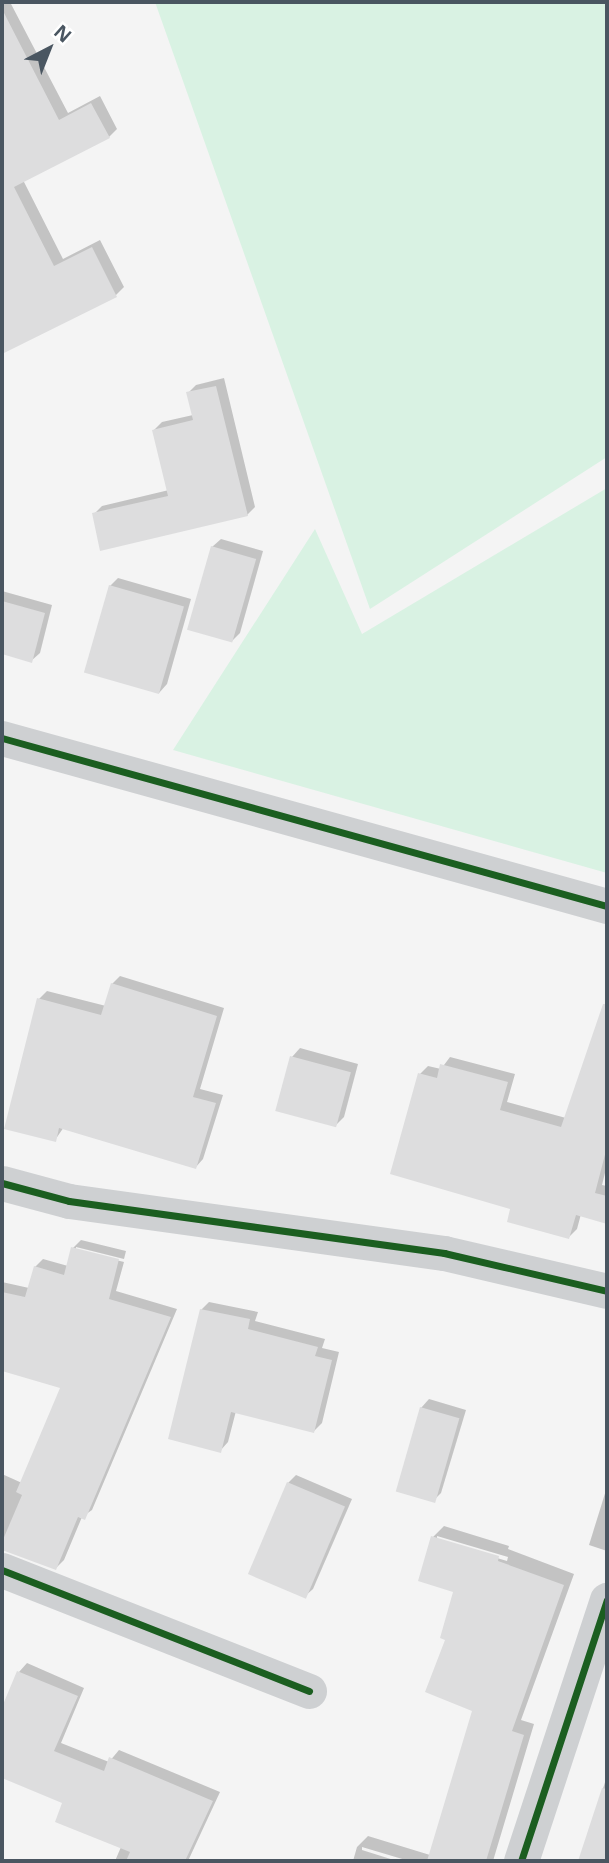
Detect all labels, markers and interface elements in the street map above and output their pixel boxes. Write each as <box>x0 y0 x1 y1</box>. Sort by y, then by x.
north arrow <box>14 14 84 84</box>
text: N <box>49 19 77 48</box>

